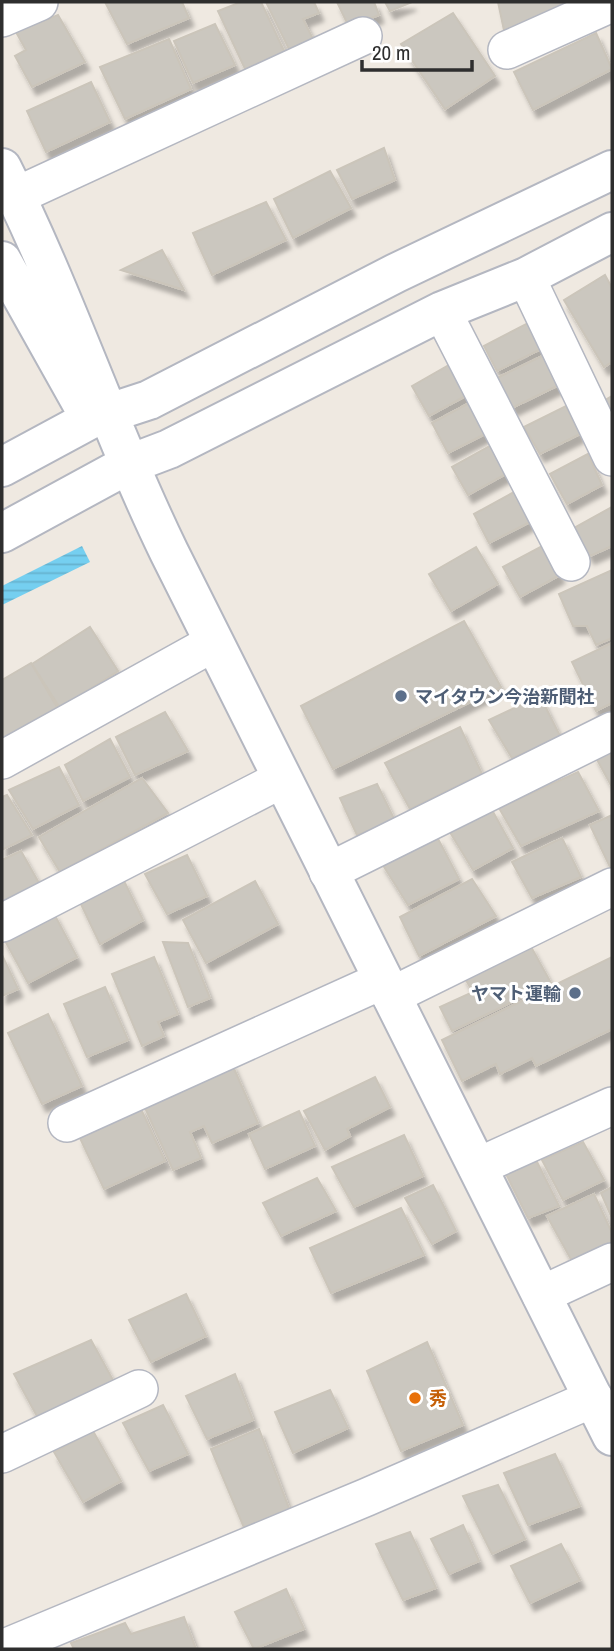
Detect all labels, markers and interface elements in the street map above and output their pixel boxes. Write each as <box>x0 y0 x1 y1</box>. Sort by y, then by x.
scale bar <box>362 28 472 72</box>
text: 20 m <box>372 38 410 67</box>
place label: マイタウン今治新聞社 <box>415 684 594 709</box>
marker: マイタウン今治新聞社 <box>393 688 409 704</box>
place label: ヤマト運輸 <box>471 981 561 1006</box>
marker: ヤマト運輸 <box>567 985 583 1001</box>
place label: 秀 <box>429 1386 447 1411</box>
marker: 秀 <box>407 1390 423 1406</box>

